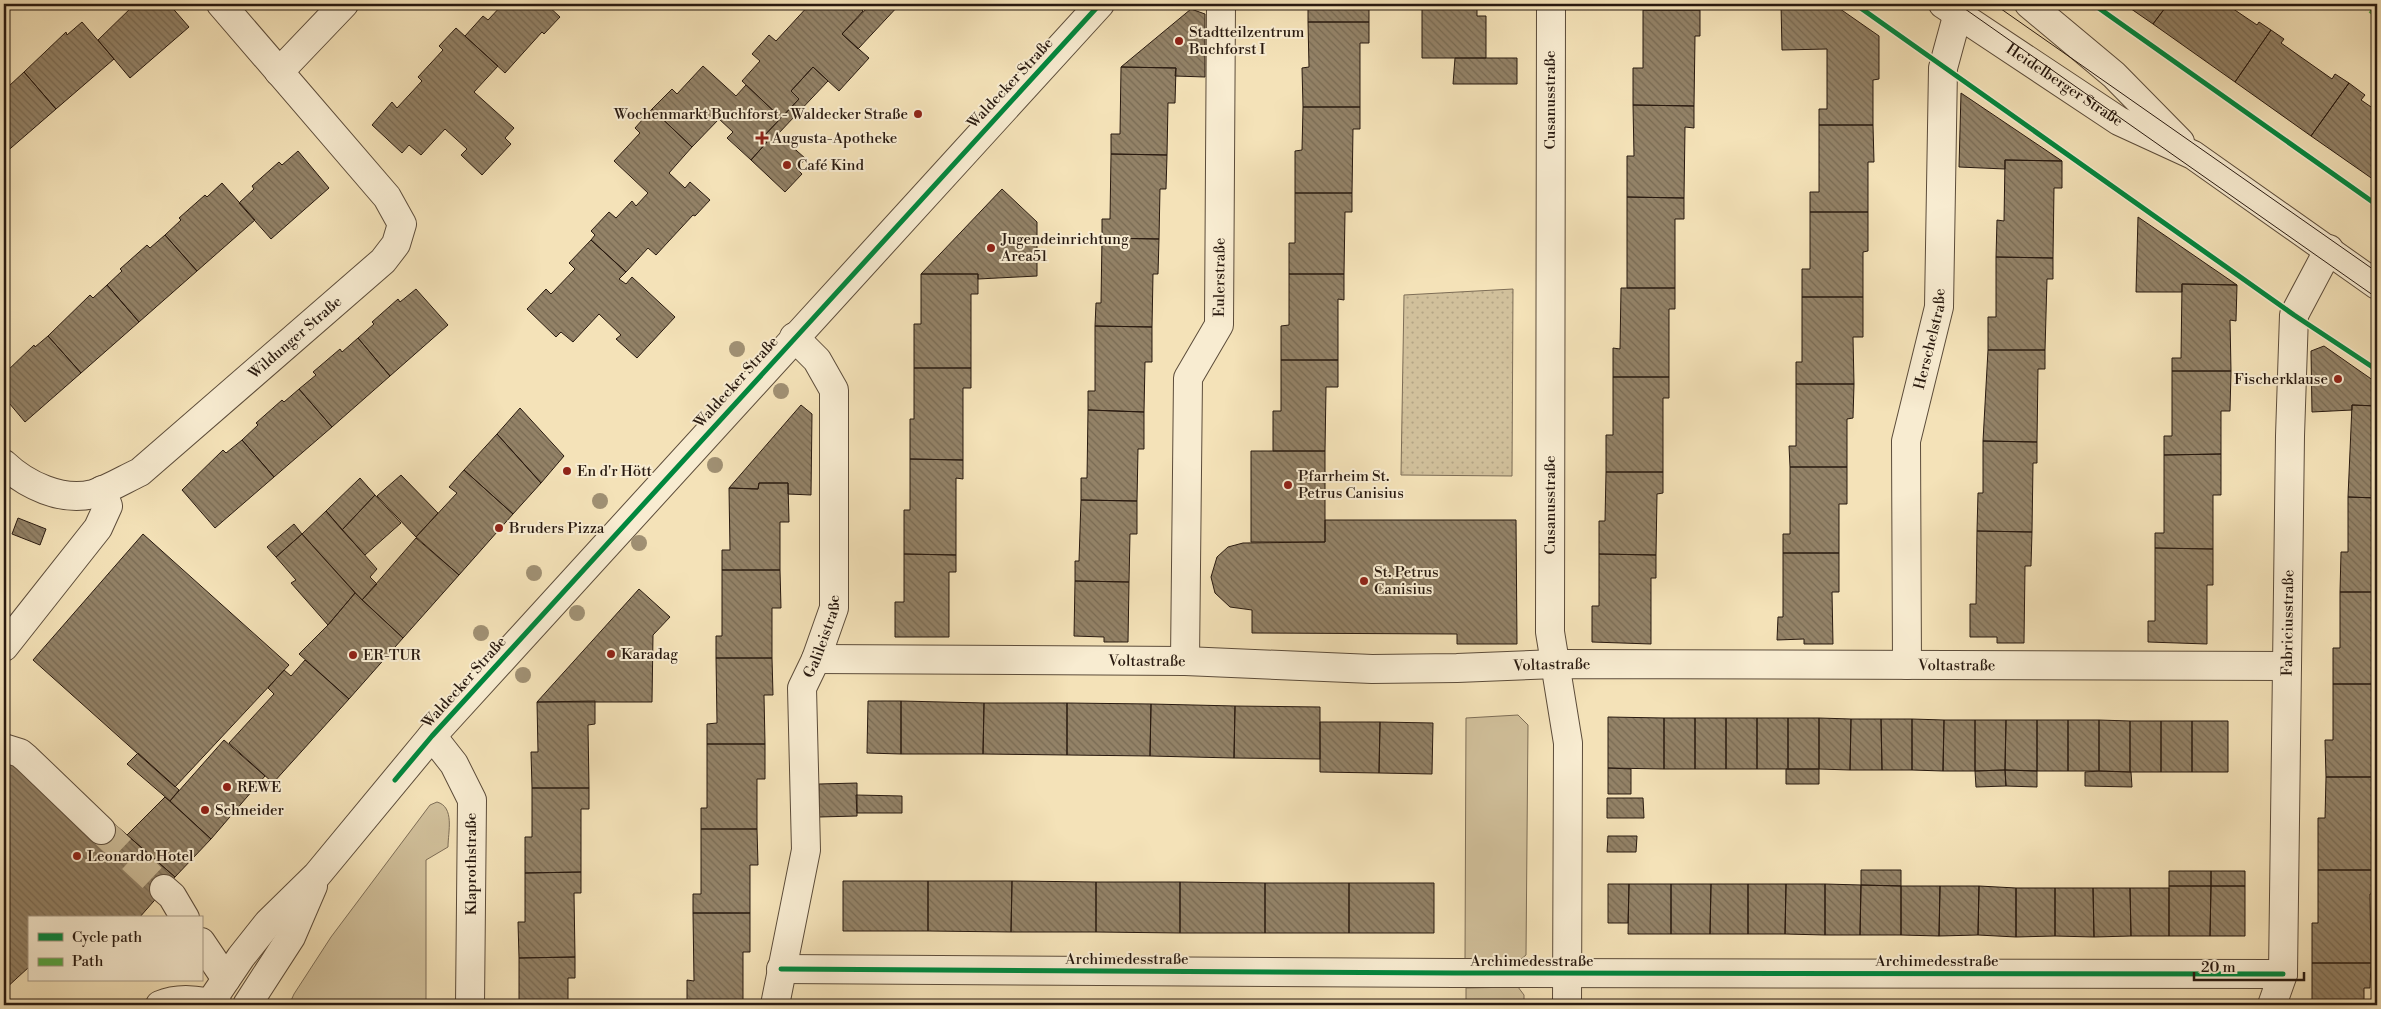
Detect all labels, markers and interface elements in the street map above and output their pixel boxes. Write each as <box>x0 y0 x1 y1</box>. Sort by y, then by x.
place label: Stadtteilzentrum Buchforst I <box>1188 23 1304 59</box>
street label: Waldecker Straße <box>963 34 1057 133</box>
marker: Stadtteilzentrum Buchforst I <box>1173 35 1185 47</box>
street label: Heidelberger Straße <box>2002 40 2126 131</box>
street label: Cusanusstraße <box>1541 50 1560 150</box>
place label: Wochenmarkt Buchforst - Waldecker Straße <box>613 105 908 124</box>
marker: Wochenmarkt Buchforst - Waldecker Straße <box>912 108 924 120</box>
place label: Augusta-Apotheke <box>771 129 897 148</box>
marker: Augusta-Apotheke <box>756 132 768 144</box>
place label: Café Kind <box>797 156 865 175</box>
marker: Café Kind <box>781 159 793 171</box>
place label: Jugendeinrichtung Area51 <box>1000 230 1129 266</box>
street label: Eulerstraße <box>1210 238 1230 317</box>
marker: Jugendeinrichtung Area51 <box>985 242 997 254</box>
street label: Herschelstraße <box>1910 288 1949 392</box>
street label: Wildunger Straße <box>244 292 346 384</box>
street label: Waldecker Straße <box>689 332 783 433</box>
place label: Fischerklause <box>2234 370 2328 389</box>
marker: Fischerklause <box>2332 373 2344 385</box>
street label: Cusanusstraße <box>1541 455 1560 555</box>
place label: En d'r Hött <box>577 462 652 481</box>
marker: En d'r Hött <box>561 465 573 477</box>
place label: Pfarrheim St. Petrus Canisius <box>1298 467 1404 503</box>
marker: Pfarrheim St. Petrus Canisius <box>1282 479 1294 491</box>
place label: Bruders Pizza <box>508 519 605 538</box>
marker: Bruders Pizza <box>493 522 505 534</box>
place label: St. Petrus Canisius <box>1374 563 1439 599</box>
street label: Fabriciusstraße <box>2278 570 2298 676</box>
marker: St. Petrus Canisius <box>1358 575 1370 587</box>
street label: Galileistraße <box>799 595 844 681</box>
street label: Waldecker Straße <box>417 632 511 733</box>
place label: Karadag <box>621 645 678 664</box>
place label: ER-TUR <box>363 646 421 665</box>
marker: Karadag <box>605 648 617 660</box>
marker: ER-TUR <box>347 649 359 661</box>
street label: Voltastraße <box>1107 652 1186 671</box>
street label: Voltastraße <box>1512 655 1590 676</box>
street label: Voltastraße <box>1917 656 1995 675</box>
place label: REWE <box>237 778 281 797</box>
marker: REWE <box>221 781 233 793</box>
place label: Schneider <box>215 801 285 820</box>
marker: Schneider <box>199 804 211 816</box>
street label: Klaprothstraße <box>462 813 481 915</box>
place label: Leonardo Hotel <box>87 847 194 866</box>
marker: Leonardo Hotel <box>71 850 83 862</box>
legend <box>28 916 202 982</box>
text: Cycle path <box>72 928 142 947</box>
scale bar <box>2194 949 2304 981</box>
street label: Archimedesstraße <box>1064 950 1189 969</box>
text: Path <box>72 952 104 971</box>
street label: Archimedesstraße <box>1469 952 1594 971</box>
street label: Archimedesstraße <box>1874 952 1999 971</box>
text: 20 m <box>2201 958 2236 977</box>

